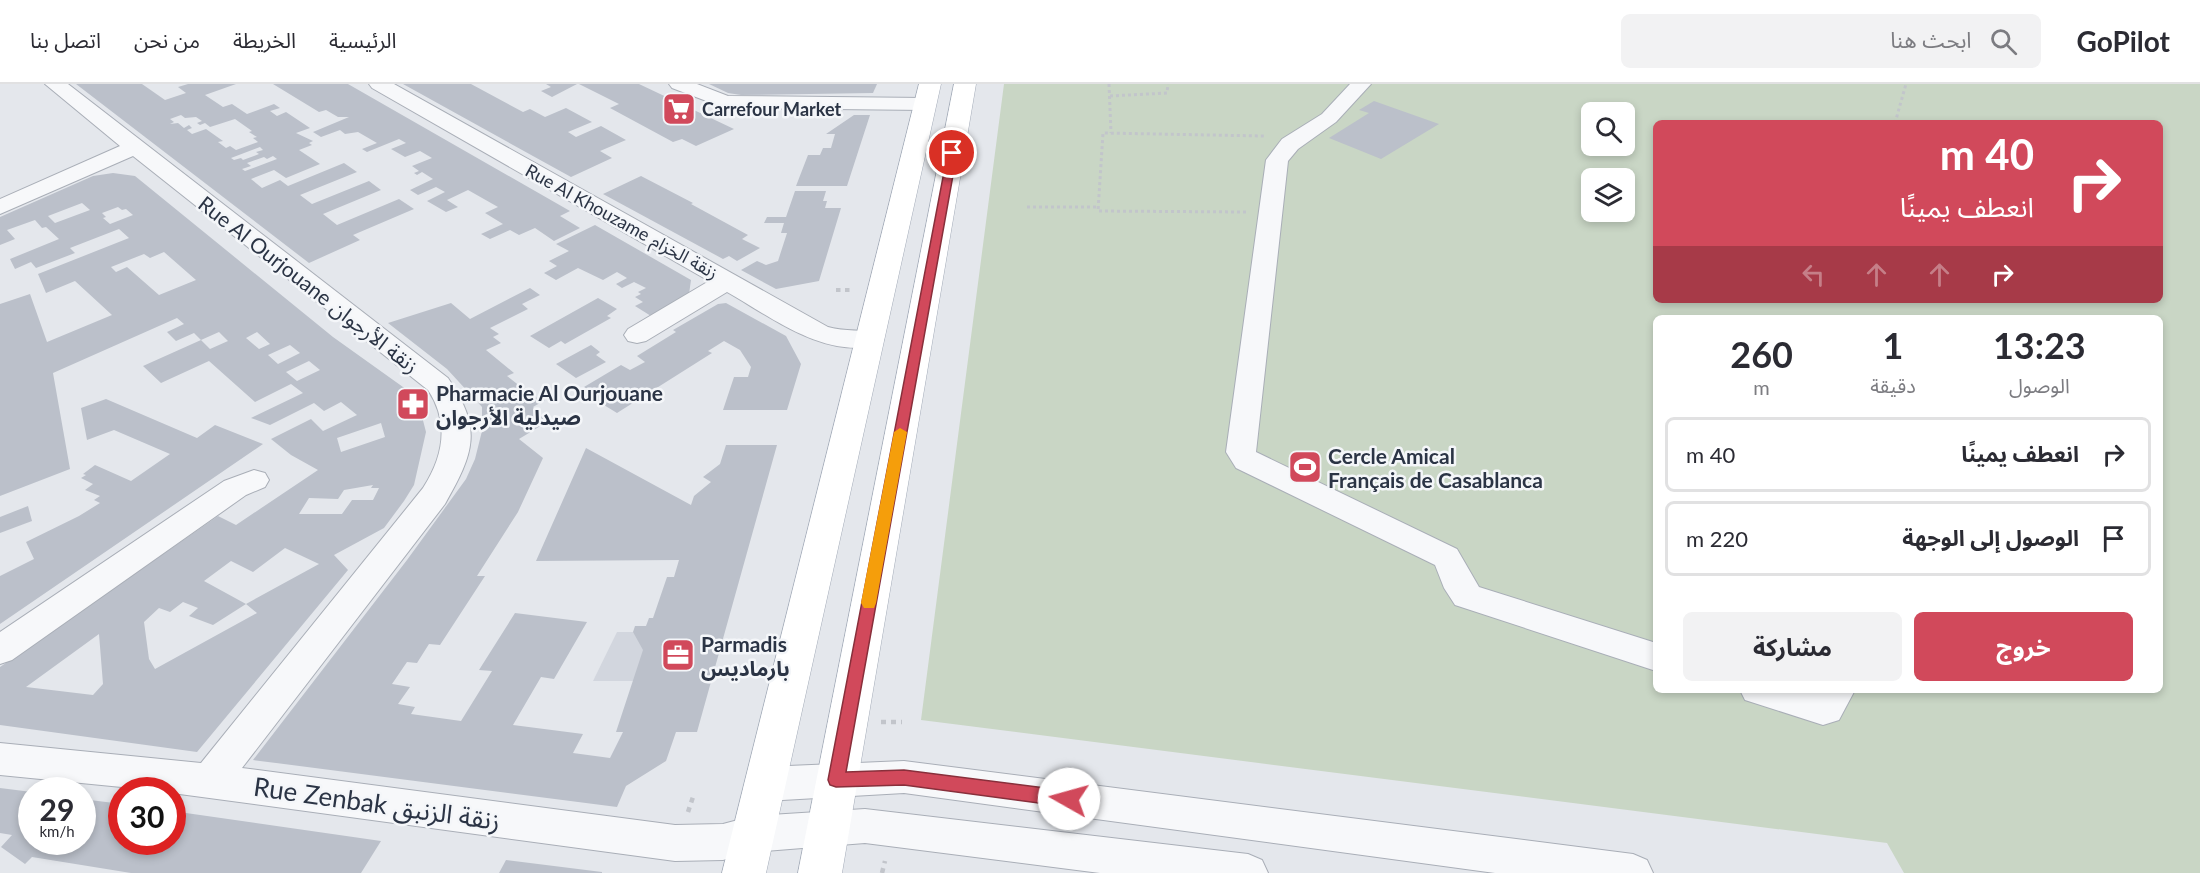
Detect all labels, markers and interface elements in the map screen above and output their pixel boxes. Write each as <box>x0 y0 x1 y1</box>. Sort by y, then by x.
search box <box>1621 14 2041 68</box>
text: GoPilot <box>2077 24 2170 58</box>
icon: search <box>1987 25 2020 58</box>
text: ابحث هنا <box>1890 26 1972 53</box>
text: اتصل بنا <box>30 27 101 52</box>
text: من نحن <box>134 27 200 52</box>
text: الخريطة <box>233 27 296 52</box>
text: الرئيسية <box>329 27 396 52</box>
supermarket icon: Carrefour Market <box>661 91 697 127</box>
place label: Carrefour Market <box>702 98 841 120</box>
map controls <box>1581 102 1635 222</box>
button: search <box>1581 102 1635 156</box>
pin <box>926 127 977 178</box>
text: 40 m <box>1940 129 2034 179</box>
icon: arrive <box>935 136 968 169</box>
icon: right <box>2055 144 2133 222</box>
street label: Rue Al Khouzame زنقة الخزام <box>520 159 722 287</box>
button: layers <box>1581 168 1635 222</box>
street label: Rue Al Ourjouane زنقة الأرجوان <box>193 190 424 379</box>
text: انعطف يمينًا <box>1900 190 2034 223</box>
icon: left <box>1797 258 1830 291</box>
icon: ahead <box>1860 258 1893 291</box>
icon: ahead <box>1923 258 1956 291</box>
icon: right <box>1986 258 2019 291</box>
text: 1 <box>1882 323 1903 367</box>
text: 13:23 <box>1993 323 2086 367</box>
text: 260 <box>1730 332 1793 376</box>
text: دقيقة <box>1870 373 1916 397</box>
text: الوصول <box>2009 373 2070 397</box>
text: m <box>1753 375 1770 399</box>
place label: Pharmacie Al Ourjouane صيدلية الأرجوان <box>436 380 663 430</box>
pharmacy icon: Pharmacie Al Ourjouane صيدلية الأرجوان <box>395 386 431 422</box>
icon: right <box>2097 438 2130 471</box>
text: انعطف يمينًا <box>1961 440 2079 467</box>
text: 40 m <box>1686 441 1735 468</box>
place label: Cercle Amical Français de Casablanca <box>1328 443 1543 492</box>
sports icon: Cercle Amical Français de Casablanca <box>1287 449 1323 485</box>
icon: arrive <box>2097 522 2130 555</box>
text: الوصول إلى الوجهة <box>1902 524 2079 551</box>
text: 220 m <box>1686 525 1748 552</box>
button: مشاركة <box>1683 612 1902 681</box>
button: خروج <box>1914 612 2133 681</box>
place label: Parmadis بارماديس <box>701 631 790 681</box>
office icon: Parmadis بارماديس <box>660 637 696 673</box>
position arrow <box>1037 767 1101 831</box>
street label: Rue Zenbak زنقة الزنبق <box>252 770 502 837</box>
speed limit sign: 30 <box>108 777 186 855</box>
text: 29 <box>40 791 74 827</box>
text: km/h <box>39 822 75 840</box>

